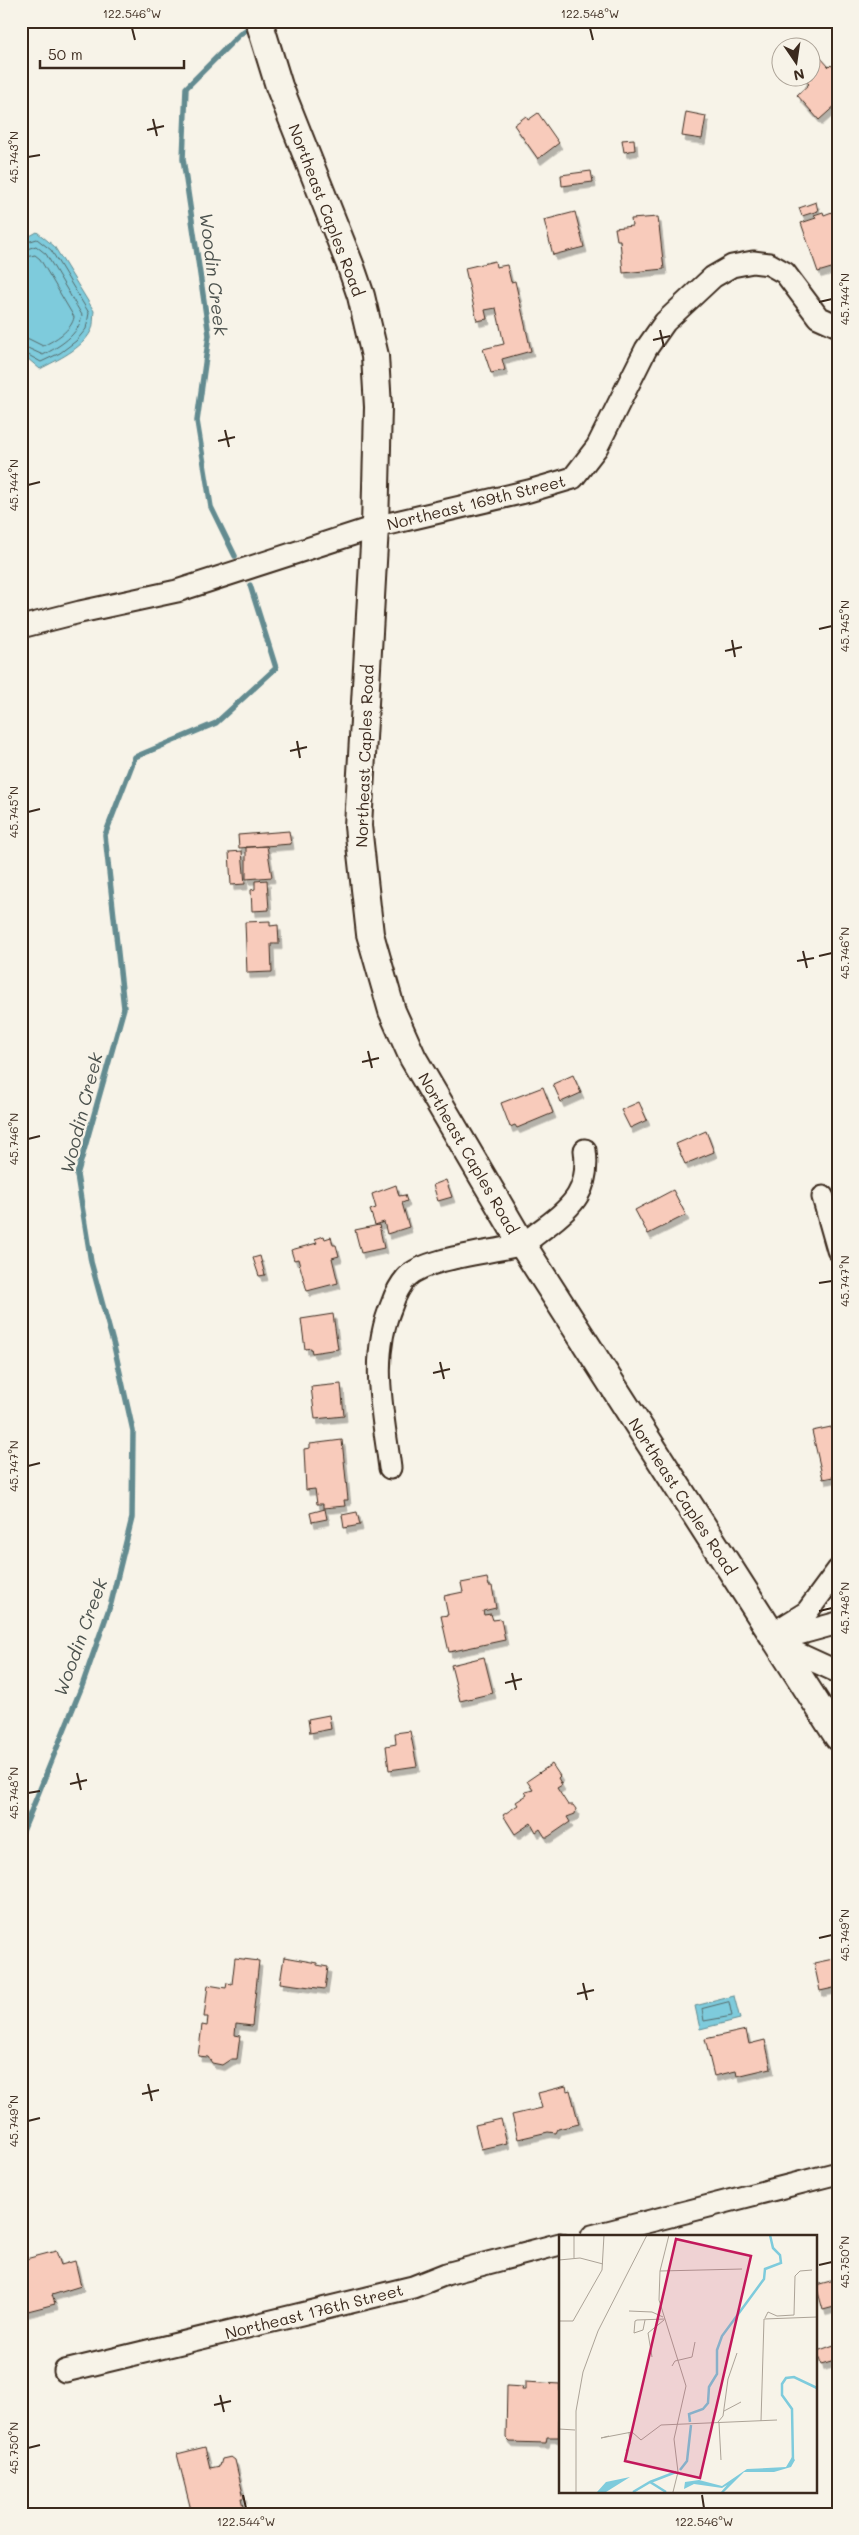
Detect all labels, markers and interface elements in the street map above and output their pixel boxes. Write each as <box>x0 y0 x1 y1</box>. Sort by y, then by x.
text: 122.546°W <box>103 5 161 21</box>
text: 122.548°W <box>561 5 619 21</box>
scale bar <box>40 38 184 70</box>
north arrow <box>772 38 822 88</box>
text: 50 m <box>48 44 83 64</box>
text: N <box>792 65 806 86</box>
street label: Northeast Caples Road <box>284 121 370 299</box>
text: 45.743°N <box>5 131 21 183</box>
water label: Woodin Creek <box>195 211 233 337</box>
text: 45.744°N <box>836 273 852 325</box>
text: 45.744°N <box>5 459 21 511</box>
street label: Northeast 169th Street <box>384 470 568 534</box>
text: 45.745°N <box>836 600 852 652</box>
street label: Northeast Caples Road <box>350 664 378 848</box>
text: 45.745°N <box>5 786 21 838</box>
text: 45.746°N <box>836 927 852 979</box>
water label: Woodin Creek <box>54 1050 108 1176</box>
street label: Northeast Caples Road <box>414 1068 524 1238</box>
text: 45.746°N <box>5 1113 21 1165</box>
text: 45.747°N <box>836 1255 852 1307</box>
street label: Northeast Caples Road <box>624 1413 742 1579</box>
text: 45.747°N <box>5 1440 21 1492</box>
water label: Woodin Creek <box>48 1574 113 1699</box>
text: 45.748°N <box>836 1582 852 1634</box>
text: 45.748°N <box>5 1767 21 1819</box>
text: 45.749°N <box>836 1909 852 1961</box>
text: 45.749°N <box>5 2095 21 2147</box>
inset map <box>559 2235 816 2492</box>
text: 45.750°N <box>836 2236 852 2288</box>
street label: Northeast 176th Street <box>223 2279 405 2343</box>
text: 45.750°N <box>5 2422 21 2474</box>
text: 122.544°W <box>217 2513 275 2529</box>
text: 122.546°W <box>675 2513 733 2529</box>

